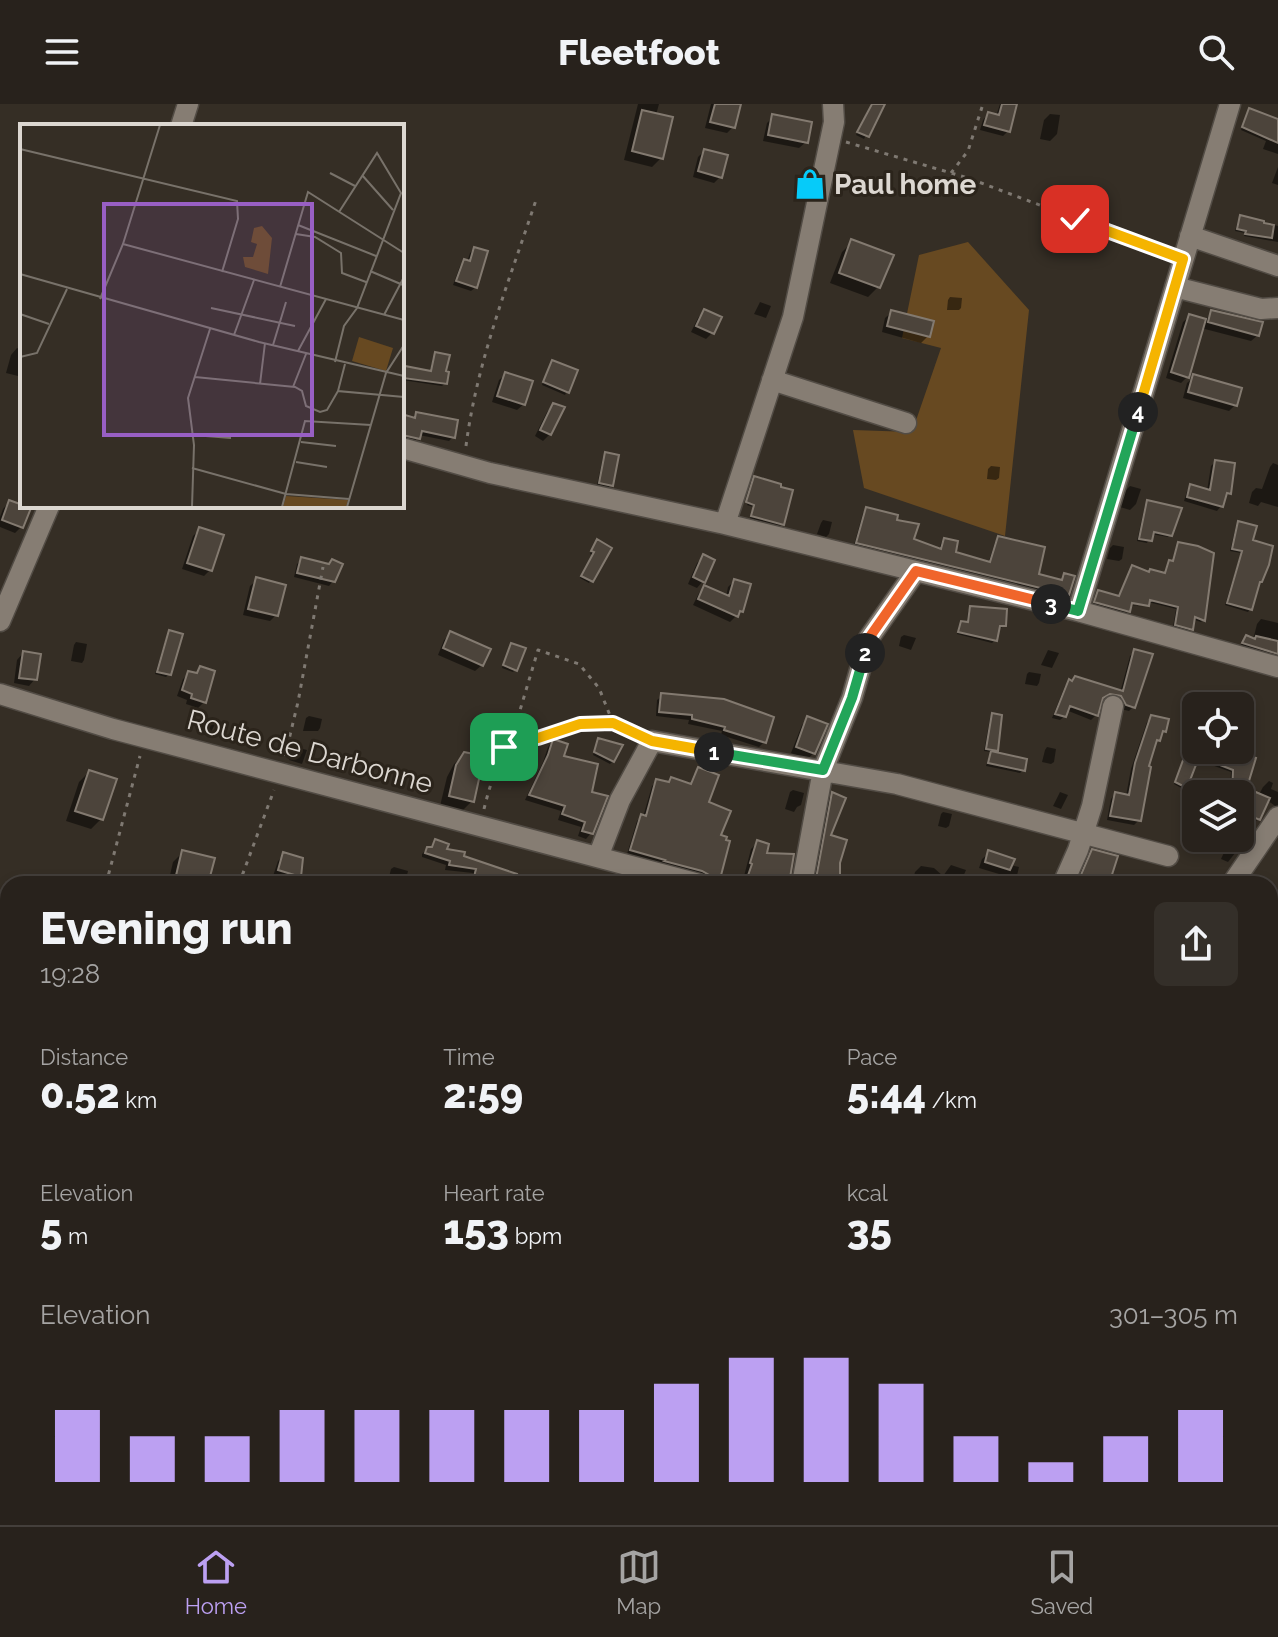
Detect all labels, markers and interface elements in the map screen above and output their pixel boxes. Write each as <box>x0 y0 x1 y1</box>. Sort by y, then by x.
icon: menu <box>40 30 84 74</box>
icon: search <box>1194 30 1238 74</box>
text: Fleetfoot <box>558 31 720 73</box>
inset map <box>20 124 404 508</box>
shop icon: Paul home <box>793 167 827 201</box>
place label: Paul home <box>834 168 976 201</box>
pin <box>1041 185 1109 253</box>
icon: check <box>1053 197 1097 241</box>
pin: 4 <box>1118 392 1158 432</box>
text: 4 <box>1132 399 1144 425</box>
pin: 3 <box>1031 584 1071 624</box>
text: 3 <box>1045 591 1057 617</box>
pin: 2 <box>845 633 885 673</box>
text: 2 <box>859 640 871 666</box>
map controls <box>1182 692 1254 852</box>
button: locate <box>1182 692 1254 764</box>
street label: Route de Darbonne <box>183 703 436 800</box>
pin <box>470 713 538 781</box>
icon: arrive <box>482 725 526 769</box>
pin: 1 <box>694 732 734 772</box>
text: 1 <box>709 739 719 765</box>
button: layers <box>1182 780 1254 852</box>
button: share <box>1154 902 1238 986</box>
text: Evening run <box>40 903 293 954</box>
text: 19:28 <box>40 959 100 989</box>
text: Distance <box>40 1044 128 1070</box>
text: Time <box>443 1044 495 1070</box>
text: Pace <box>847 1044 897 1070</box>
text: 0.52 <box>40 1070 120 1117</box>
text: 2:59 <box>443 1070 523 1117</box>
text: 5:44 <box>847 1070 926 1117</box>
text: km <box>120 1087 157 1113</box>
text: /km <box>926 1087 977 1113</box>
text: Elevation <box>40 1180 133 1206</box>
text: Heart rate <box>443 1180 545 1206</box>
text: kcal <box>847 1180 888 1206</box>
text: 5 <box>40 1206 62 1253</box>
text: 153 <box>443 1206 509 1253</box>
text: 35 <box>847 1206 892 1253</box>
text: m <box>62 1223 88 1249</box>
text: bpm <box>509 1223 562 1249</box>
text: Elevation <box>40 1300 150 1330</box>
text: 301–305 m <box>1109 1300 1238 1330</box>
tab: Home <box>185 1545 247 1619</box>
tab: Map <box>616 1545 661 1619</box>
tab: Saved <box>1030 1545 1093 1619</box>

